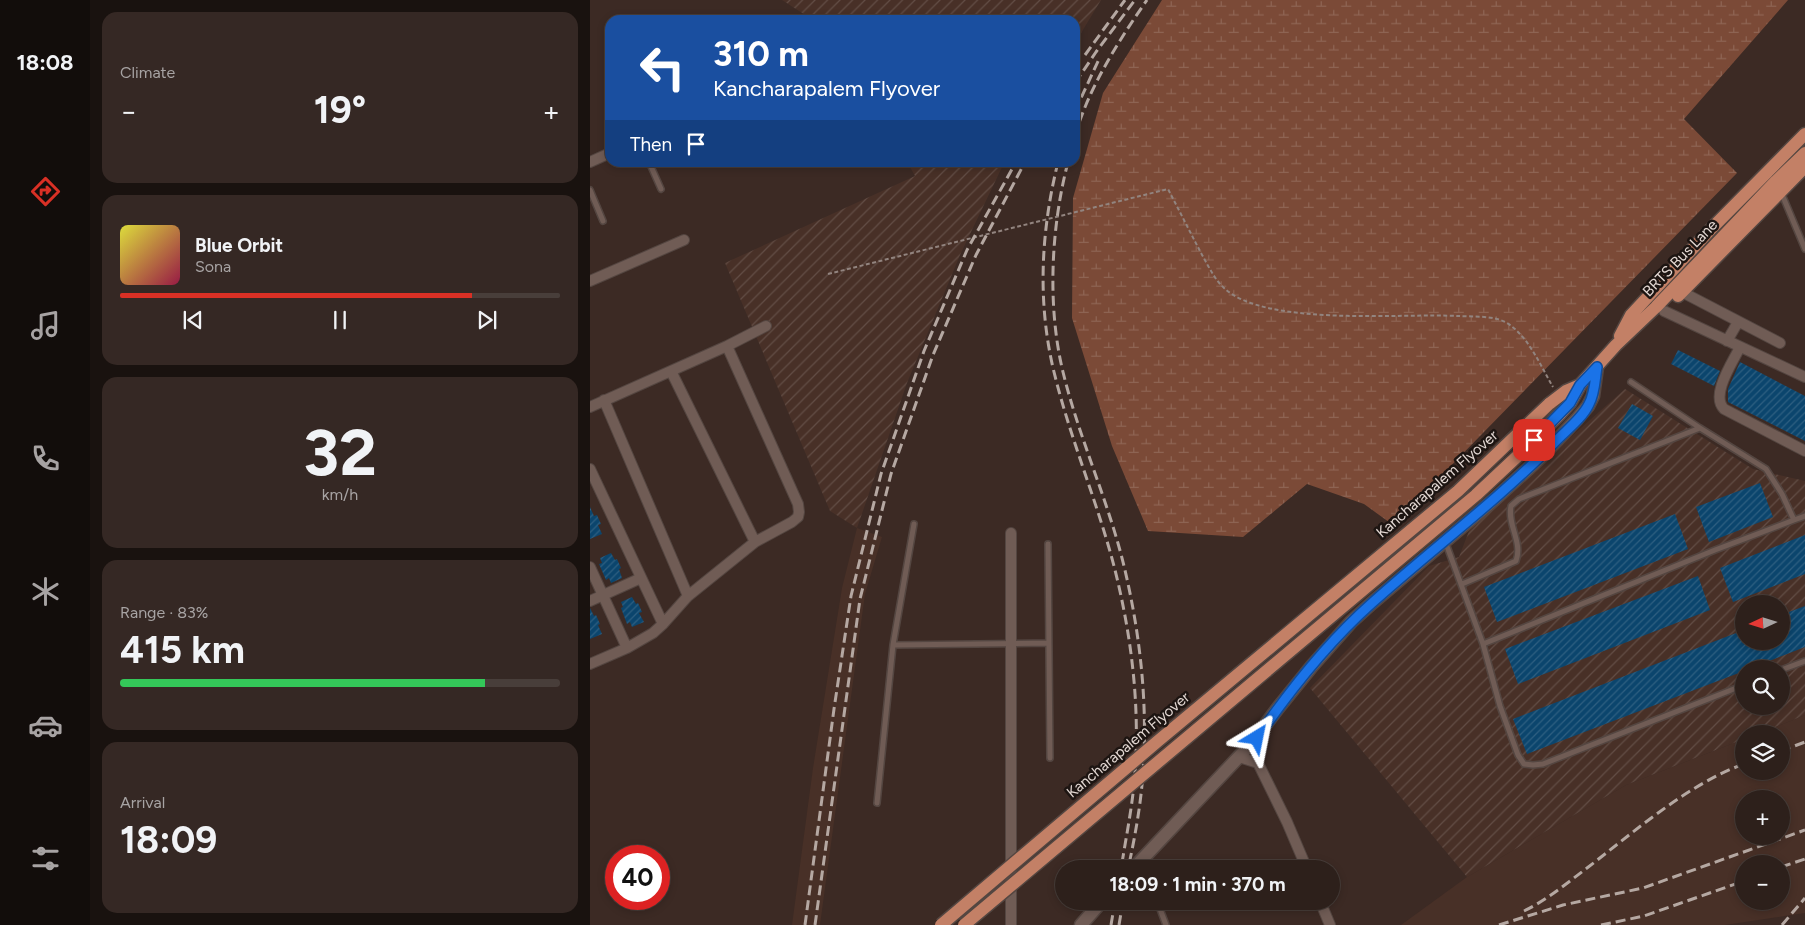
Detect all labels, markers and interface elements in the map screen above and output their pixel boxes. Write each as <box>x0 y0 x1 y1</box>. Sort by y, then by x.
text: 310 m <box>713 33 809 75</box>
icon: left <box>630 35 695 100</box>
text: 18:08 <box>16 49 74 76</box>
text: Climate <box>120 63 175 82</box>
text: Kancharapalem Flyover <box>713 75 940 102</box>
text: 19° <box>314 87 366 133</box>
text: − <box>120 94 137 128</box>
text: + <box>543 94 560 128</box>
icon: arrive <box>682 130 710 158</box>
text: Then <box>630 133 672 156</box>
icon: directions <box>28 174 63 209</box>
street label: BRTS Bus Lane <box>1639 216 1721 300</box>
text: Blue Orbit <box>195 234 283 257</box>
text: Sona <box>195 257 231 276</box>
icon: previous <box>179 306 207 334</box>
icon: pause <box>326 306 354 334</box>
icon: next <box>473 306 501 334</box>
icon: music <box>28 308 63 343</box>
text: 32 <box>303 413 377 491</box>
pin <box>1513 419 1555 461</box>
street label: Kancharapalem Flyover <box>1373 426 1501 542</box>
icon: arrive <box>1520 426 1548 454</box>
icon: phone <box>28 441 63 476</box>
text: km/h <box>322 485 358 504</box>
icon: climate <box>28 574 63 609</box>
north arrow <box>1735 595 1790 650</box>
map controls <box>1735 595 1790 910</box>
text: Range · 83% <box>120 603 208 622</box>
text: 415 km <box>120 627 245 673</box>
button: search <box>1735 660 1790 715</box>
street label: Kancharapalem Flyover <box>1063 688 1193 802</box>
icon: car <box>28 708 63 743</box>
position arrow <box>1230 711 1282 763</box>
button: layers <box>1735 725 1790 780</box>
button: + <box>1735 790 1790 845</box>
text: Arrival <box>120 793 165 812</box>
text: 18:09 <box>120 817 217 863</box>
icon: filters <box>28 841 63 876</box>
speed limit sign: 40 <box>605 845 670 910</box>
button: − <box>1735 855 1790 910</box>
text: 18:09 · 1 min · 370 m <box>1109 873 1286 896</box>

